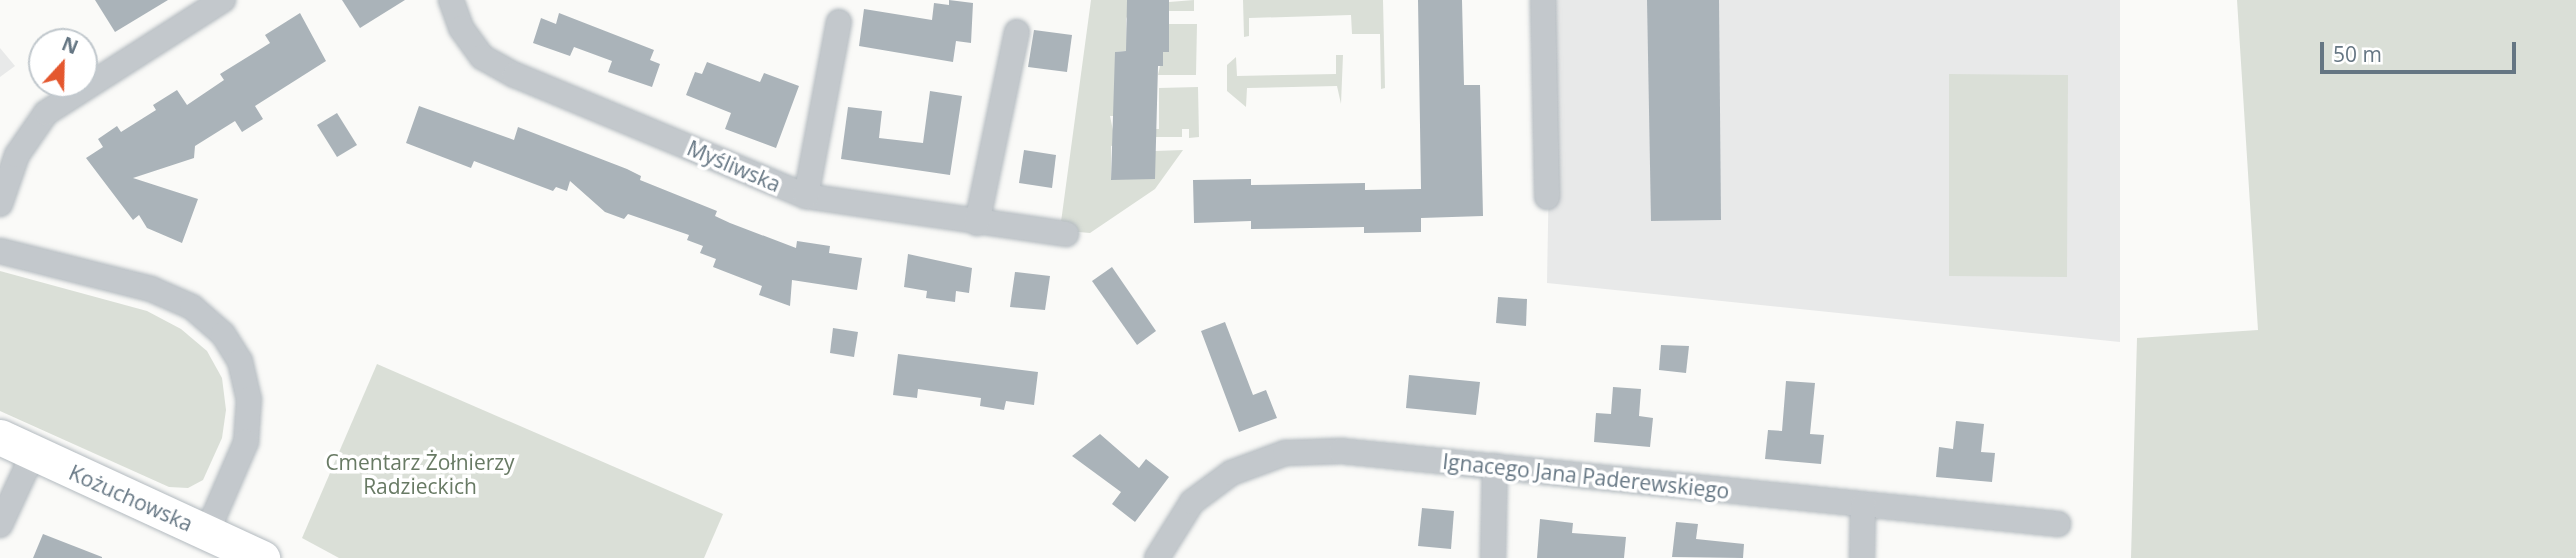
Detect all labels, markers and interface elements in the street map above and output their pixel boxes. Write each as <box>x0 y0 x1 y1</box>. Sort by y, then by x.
north arrow <box>28 28 98 98</box>
scale bar <box>2324 28 2520 72</box>
text: N <box>58 30 82 60</box>
text: 50 m <box>2333 40 2382 68</box>
street label: Myśliwska <box>684 135 784 197</box>
street label: Ignacego Jana Paderewskiego <box>1441 448 1731 504</box>
park label: Cmentarz Żołnierzy Radzieckich <box>325 449 515 499</box>
street label: Kożuchowska <box>65 459 197 537</box>

